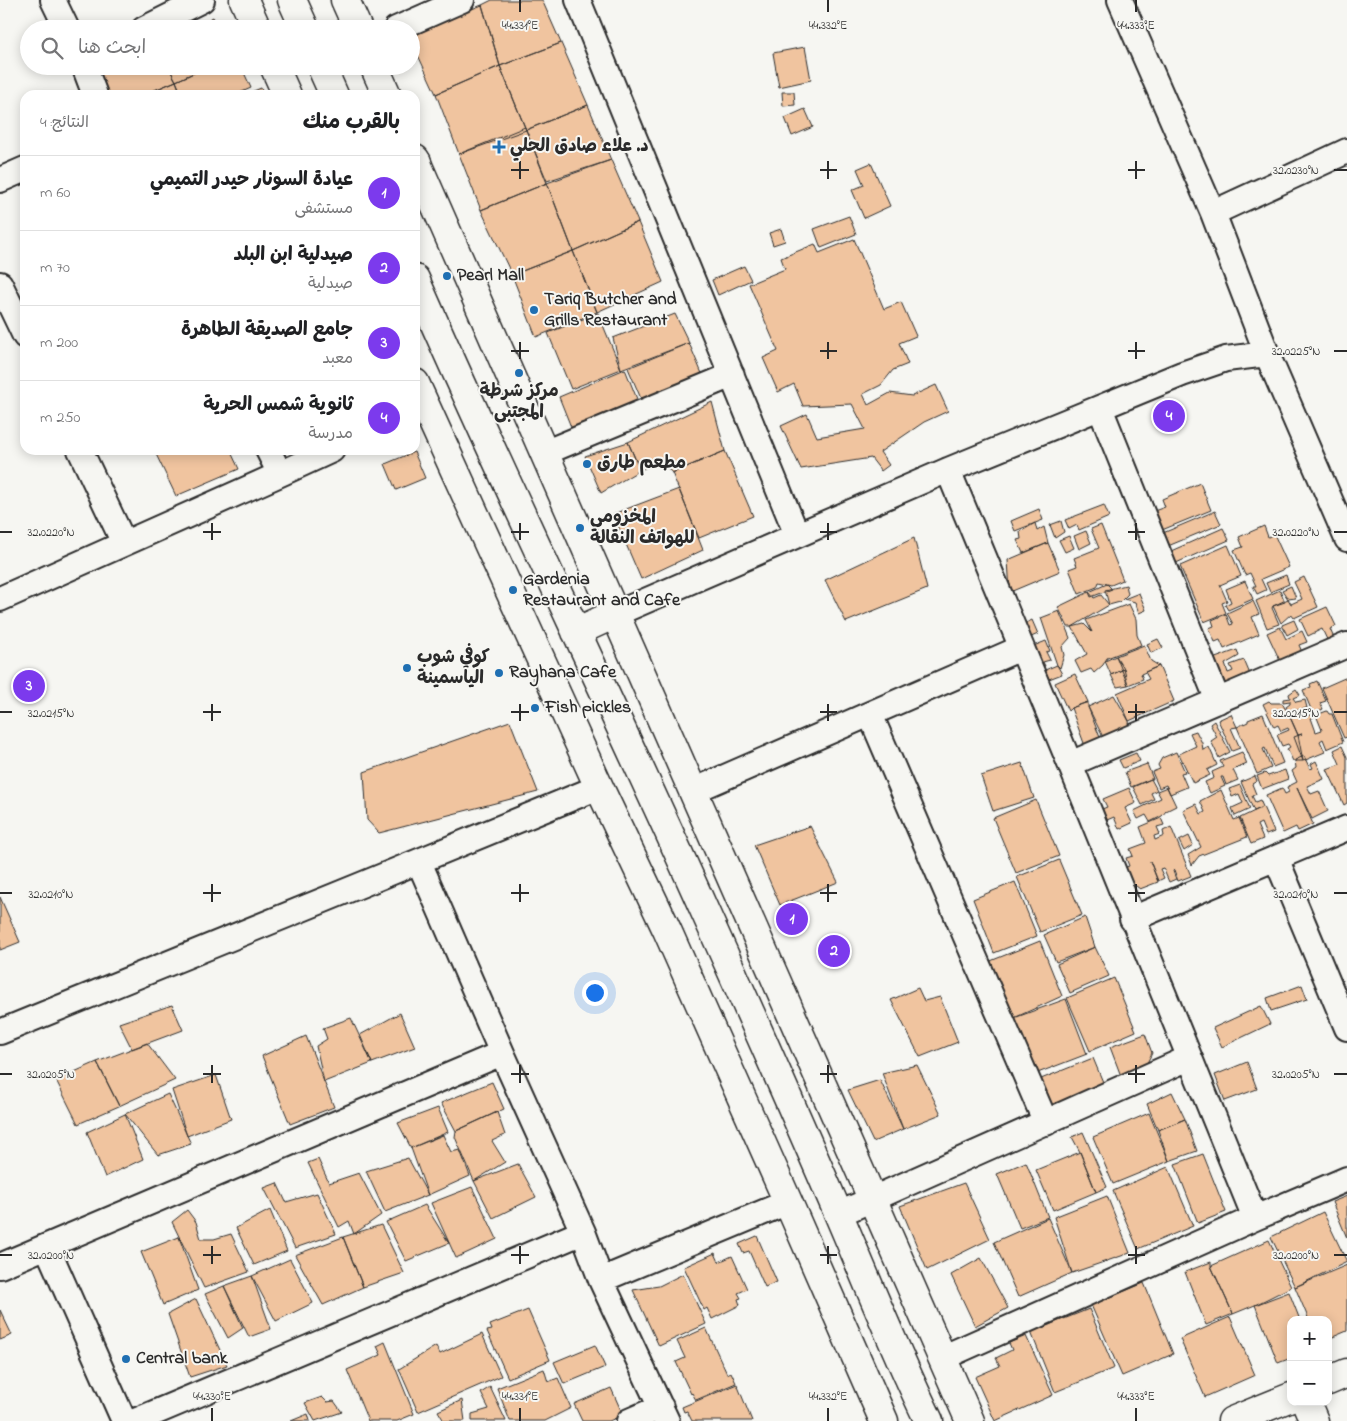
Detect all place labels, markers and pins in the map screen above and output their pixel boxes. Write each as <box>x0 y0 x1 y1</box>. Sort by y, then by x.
place label: د. علاء صادق الحلي <box>510 134 649 161</box>
marker: د. علاء صادق الحلي <box>492 140 506 154</box>
place label: Pearl Mall <box>457 263 524 289</box>
marker: Pearl Mall <box>441 270 453 282</box>
place label: Tariq Butcher and Grills Restaurant <box>544 287 678 334</box>
marker: Tariq Butcher and Grills Restaurant <box>528 304 540 316</box>
marker: مركز شرطة المجتبى <box>513 367 525 379</box>
place label: مركز شرطة المجتبى <box>479 379 559 426</box>
pin: 4 <box>1153 397 1185 435</box>
place label: مطعم طارق <box>597 451 686 477</box>
marker: مطعم طارق <box>581 458 593 470</box>
place label: المخزومي للهواتف النقالة <box>590 505 695 552</box>
marker: المخزومي للهواتف النقالة <box>574 522 586 534</box>
place label: Gardenia Restaurant and Cafe <box>523 567 681 614</box>
marker: Gardenia Restaurant and Cafe <box>507 584 519 596</box>
place label: كوفي شوب الياسمينة <box>417 643 490 692</box>
place label: Rayhana Cafe <box>509 660 617 687</box>
marker: كوفي شوب الياسمينة <box>401 662 413 674</box>
pin: 3 <box>13 667 45 705</box>
marker: Rayhana Cafe <box>493 667 505 679</box>
place label: Fish pickles <box>544 695 631 721</box>
marker: Fish pickles <box>529 702 541 714</box>
pin: 1 <box>776 900 808 938</box>
pin: 2 <box>818 932 850 970</box>
place label: Central bank <box>136 1346 229 1372</box>
marker: Central bank <box>120 1353 132 1365</box>

